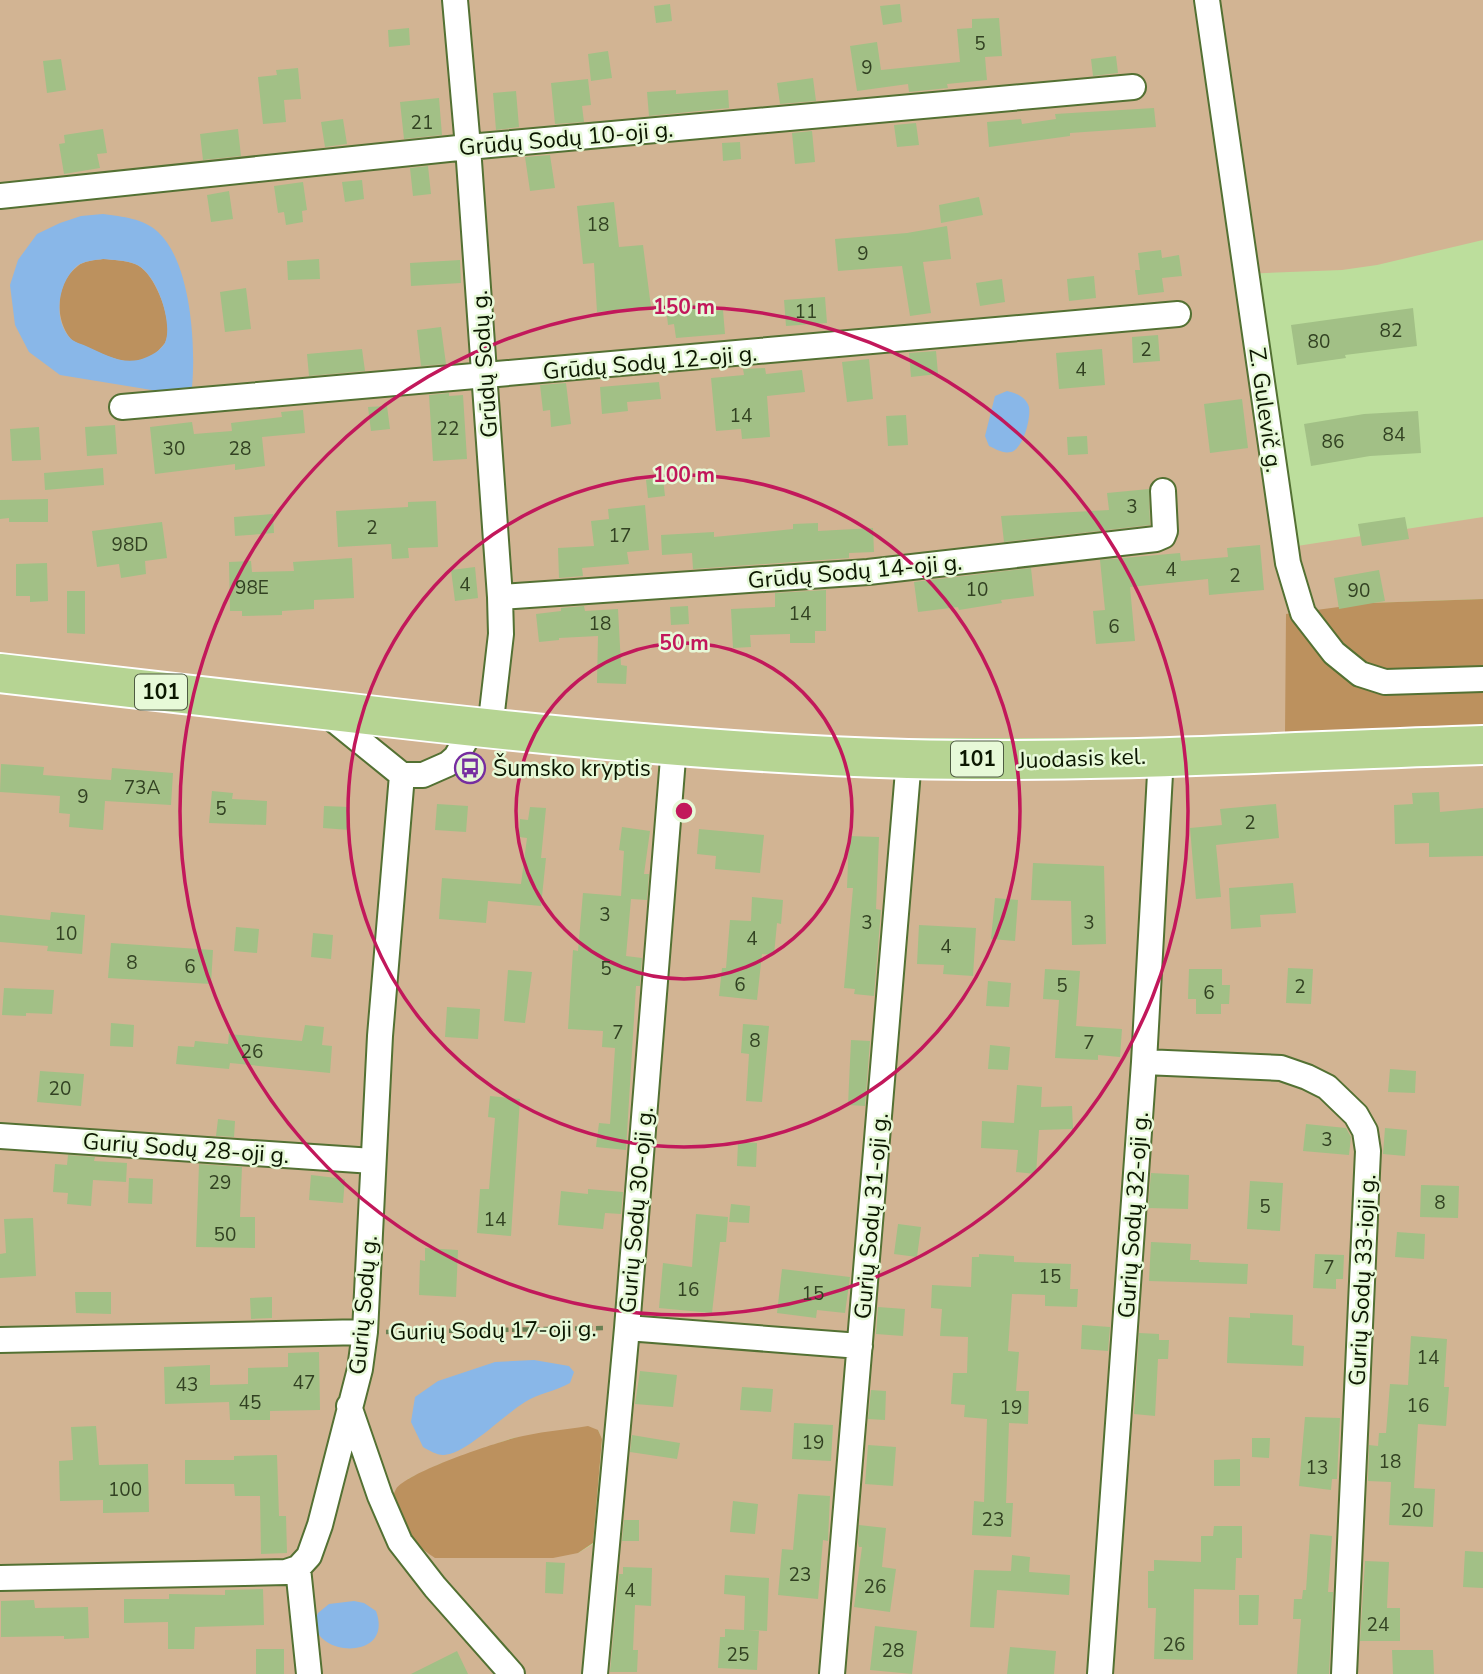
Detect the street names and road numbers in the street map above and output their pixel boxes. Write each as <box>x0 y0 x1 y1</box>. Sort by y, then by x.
street label: Grūdų Sodų 10-oji g. <box>458 114 675 163</box>
street label: Grūdų Sodų g. <box>464 289 505 439</box>
street label: Grūdų Sodų 12-oji g. <box>542 338 759 387</box>
street label: Z. Gulevič g. <box>1241 346 1290 475</box>
street label: Grūdų Sodų 14-oji g. <box>747 547 964 596</box>
road number: 101 <box>135 674 187 710</box>
street label: Juodasis kel. <box>1017 741 1146 776</box>
road number: 101 <box>951 742 1003 776</box>
street label: Gurių Sodų 30-oji g. <box>612 1106 661 1315</box>
street label: Gurių Sodų 32-oji g. <box>1111 1111 1156 1319</box>
street label: Gurių Sodų 31-oji g. <box>847 1112 896 1321</box>
street label: Gurių Sodų 28-oji g. <box>82 1126 290 1171</box>
street label: Gurių Sodų 33-ioji g. <box>1341 1173 1384 1387</box>
street label: Gurių Sodų g. <box>342 1234 385 1376</box>
street label: Gurių Sodų 17-oji g. <box>389 1313 597 1348</box>

